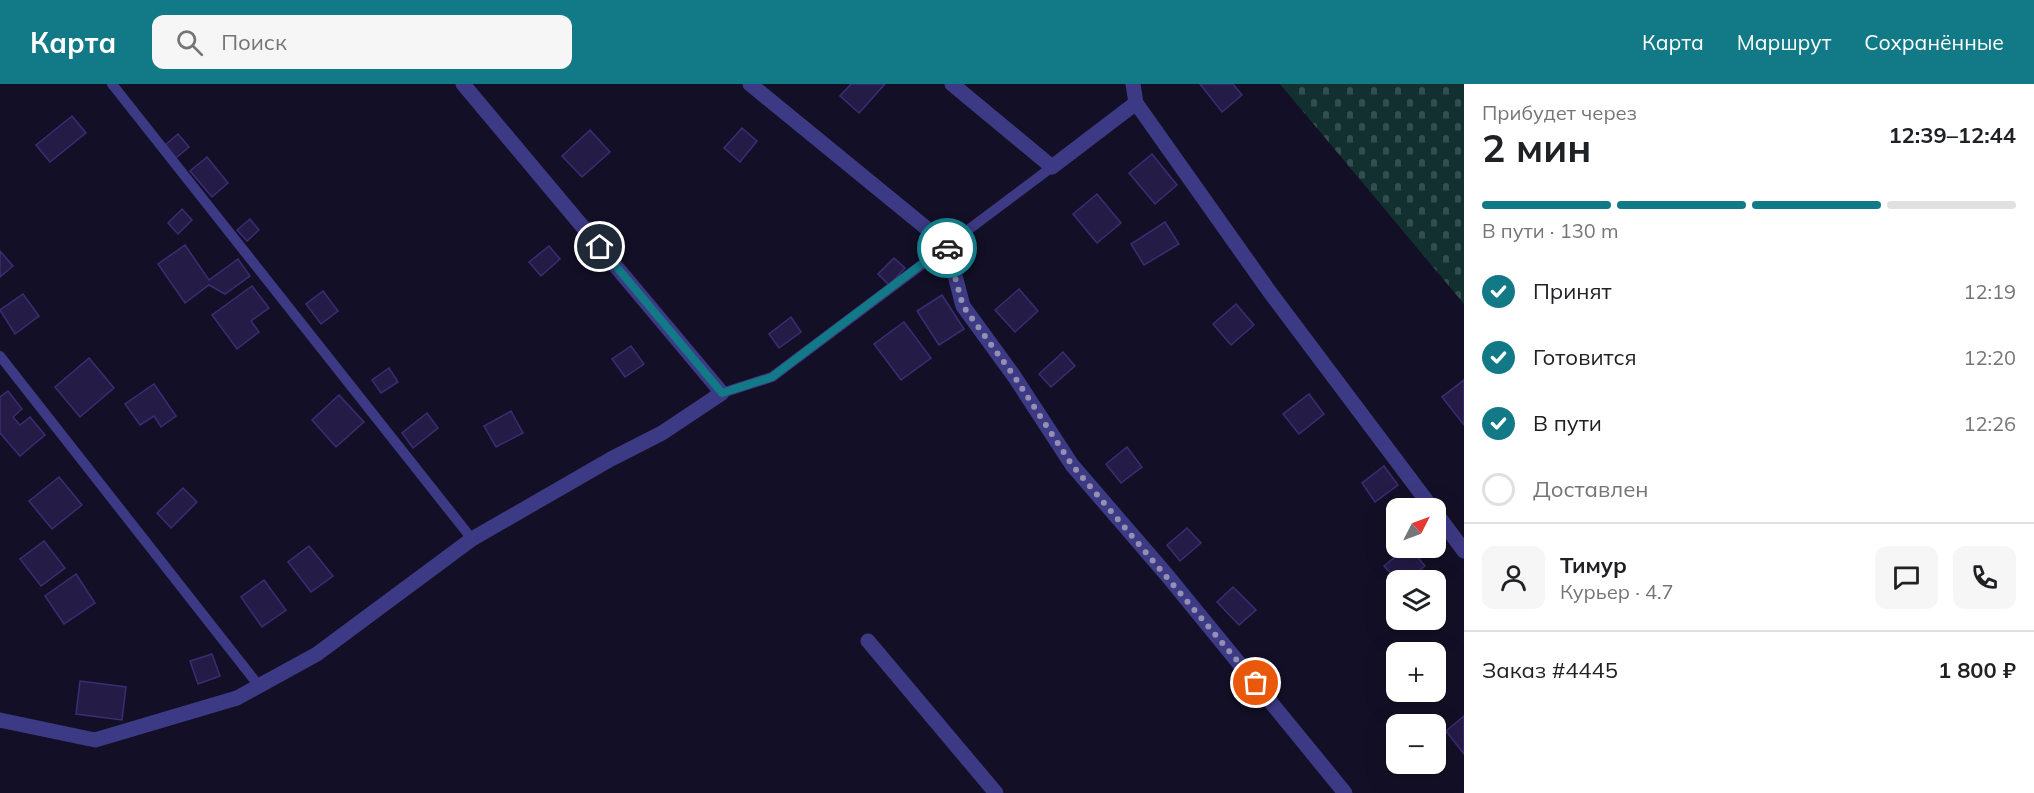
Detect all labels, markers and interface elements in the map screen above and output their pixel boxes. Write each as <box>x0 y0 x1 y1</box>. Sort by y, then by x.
search box <box>152 15 572 69</box>
text: Карта <box>30 25 116 60</box>
icon: search <box>173 26 206 59</box>
text: Поиск <box>221 28 287 56</box>
text: Карта <box>1642 29 1704 55</box>
text: Маршрут <box>1737 29 1831 55</box>
text: Сохранённые <box>1864 29 2004 55</box>
text: Прибудет через <box>1482 100 1637 125</box>
text: 12:39–12:44 <box>1888 121 2016 149</box>
text: 2 мин <box>1482 123 1591 172</box>
courier <box>917 218 977 278</box>
text: В пути · 130 m <box>1482 218 1618 243</box>
pin <box>574 221 625 272</box>
icon: home <box>583 230 616 263</box>
icon: car <box>931 232 964 265</box>
icon: check <box>1482 275 1515 308</box>
text: Принят <box>1533 277 1612 305</box>
text: 12:19 <box>1963 279 2016 304</box>
icon: check <box>1482 341 1515 374</box>
text: Готовится <box>1533 343 1637 371</box>
text: 12:20 <box>1963 345 2016 370</box>
icon: check <box>1482 407 1515 440</box>
text: В пути <box>1533 409 1602 437</box>
text: 12:26 <box>1963 411 2016 436</box>
text: Доставлен <box>1533 475 1649 503</box>
north arrow <box>1386 498 1446 558</box>
map controls <box>1386 498 1446 774</box>
button: person <box>1482 546 1545 609</box>
button: chat <box>1875 546 1938 609</box>
button: phone <box>1953 546 2016 609</box>
text: Тимур <box>1560 551 1627 579</box>
button: layers <box>1386 570 1446 630</box>
text: Курьер · 4.7 <box>1560 579 1674 604</box>
button: + <box>1386 642 1446 702</box>
text: Заказ #4445 <box>1482 656 1618 684</box>
text: 1 800 ₽ <box>1938 656 2016 684</box>
pin <box>1230 657 1281 708</box>
icon: bag <box>1239 666 1272 699</box>
button: − <box>1386 714 1446 774</box>

